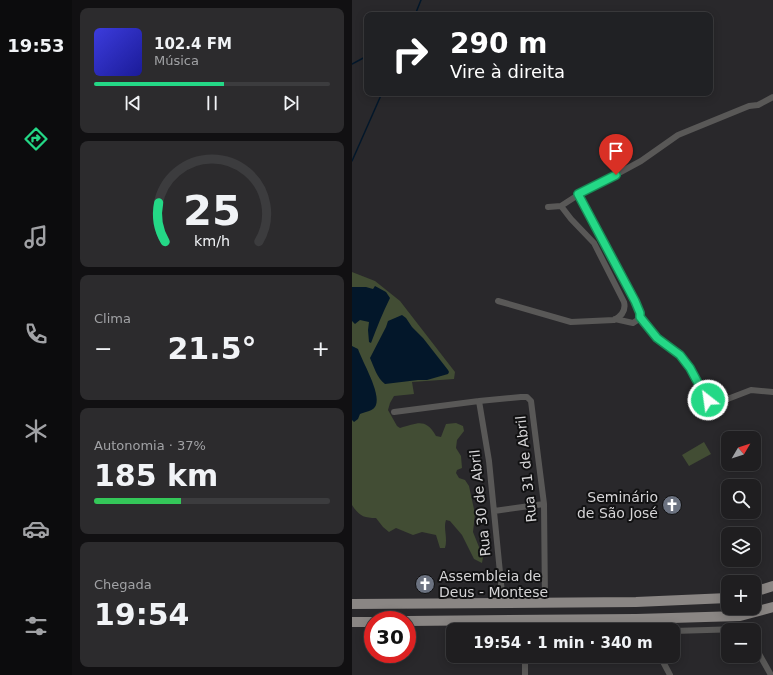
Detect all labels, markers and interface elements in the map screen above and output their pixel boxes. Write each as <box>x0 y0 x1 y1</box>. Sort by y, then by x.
text: 290 m <box>450 27 547 60</box>
icon: right <box>384 28 436 80</box>
text: 19:53 <box>7 35 65 56</box>
text: 102.4 FM <box>154 35 232 53</box>
text: Música <box>154 53 199 68</box>
text: Vire à direita <box>450 61 565 82</box>
icon: previous <box>122 92 144 114</box>
icon: pause <box>201 92 223 114</box>
icon: next <box>280 92 302 114</box>
icon: directions <box>22 125 50 153</box>
pin <box>599 134 633 175</box>
icon: arrive <box>605 140 627 162</box>
text: 25 <box>183 186 241 235</box>
icon: music <box>22 223 50 251</box>
text: km/h <box>194 233 230 249</box>
text: Clima <box>94 311 131 326</box>
icon: phone <box>22 320 50 348</box>
text: 21.5° <box>167 331 257 366</box>
text: − <box>94 336 112 361</box>
text: + <box>312 336 330 361</box>
position arrow <box>687 379 729 421</box>
street label: Rua 31 de Abril <box>512 415 540 523</box>
icon: climate <box>22 417 50 445</box>
north arrow <box>721 431 761 471</box>
map controls <box>721 431 761 663</box>
text: Autonomia · 37% <box>94 438 206 453</box>
street label: Rua 30 de Abril <box>466 449 494 557</box>
text: 185 km <box>94 458 218 493</box>
button: search <box>721 479 761 519</box>
place label: Seminário de São José <box>577 489 658 521</box>
church icon: Seminário de São José <box>661 494 683 516</box>
icon: car <box>22 515 50 543</box>
button: layers <box>721 527 761 567</box>
place label: Assembleia de Deus - Montese <box>439 568 548 600</box>
church icon: Assembleia de Deus - Montese <box>414 573 436 595</box>
button: + <box>721 575 761 615</box>
text: Chegada <box>94 577 152 592</box>
text: 19:54 <box>94 597 190 632</box>
speed limit sign: 30 <box>364 611 416 663</box>
icon: filters <box>22 612 50 640</box>
button: − <box>721 623 761 663</box>
text: 19:54 · 1 min · 340 m <box>473 634 653 652</box>

